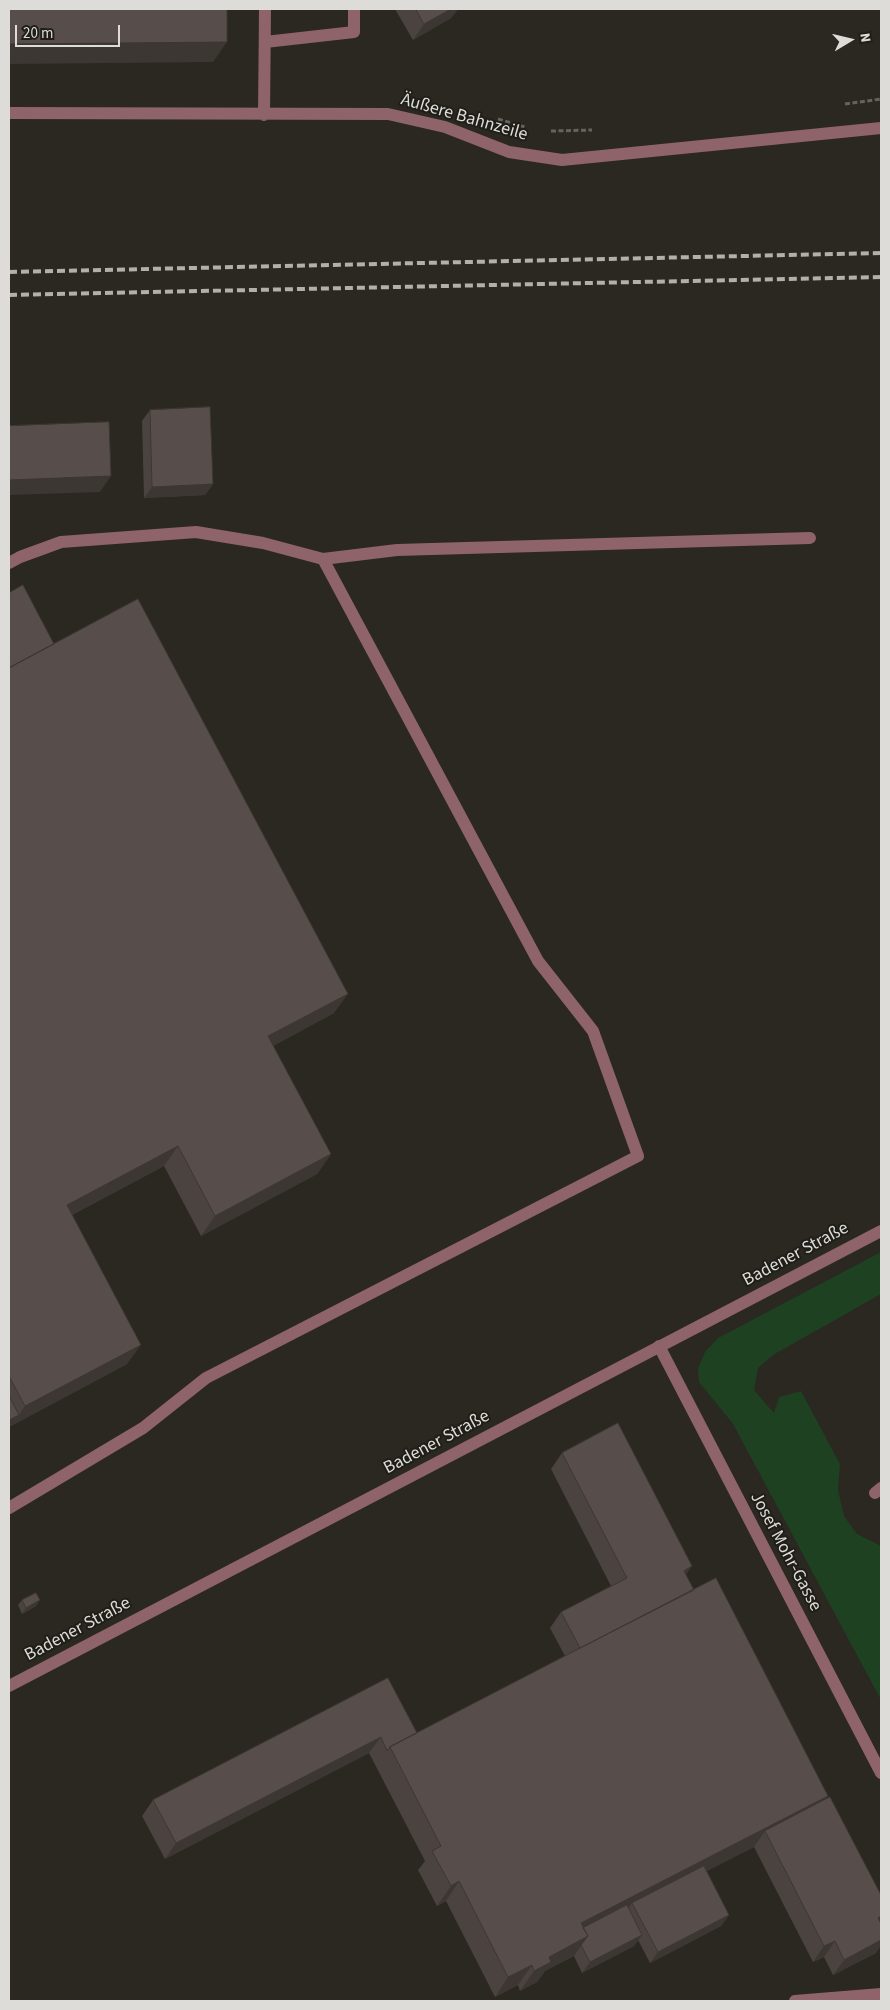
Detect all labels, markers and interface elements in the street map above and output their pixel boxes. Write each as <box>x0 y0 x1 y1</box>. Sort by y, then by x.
scale bar <box>18 15 122 47</box>
north arrow <box>825 15 875 65</box>
text: 20 m <box>23 23 53 44</box>
text: N <box>854 31 875 44</box>
street label: Äußere Bahnzeile <box>398 90 530 146</box>
street label: Badener Straße <box>739 1218 853 1292</box>
street label: Badener Straße <box>380 1406 494 1480</box>
street label: Josef Mohr-Gasse <box>745 1489 825 1615</box>
street label: Badener Straße <box>21 1593 135 1667</box>

